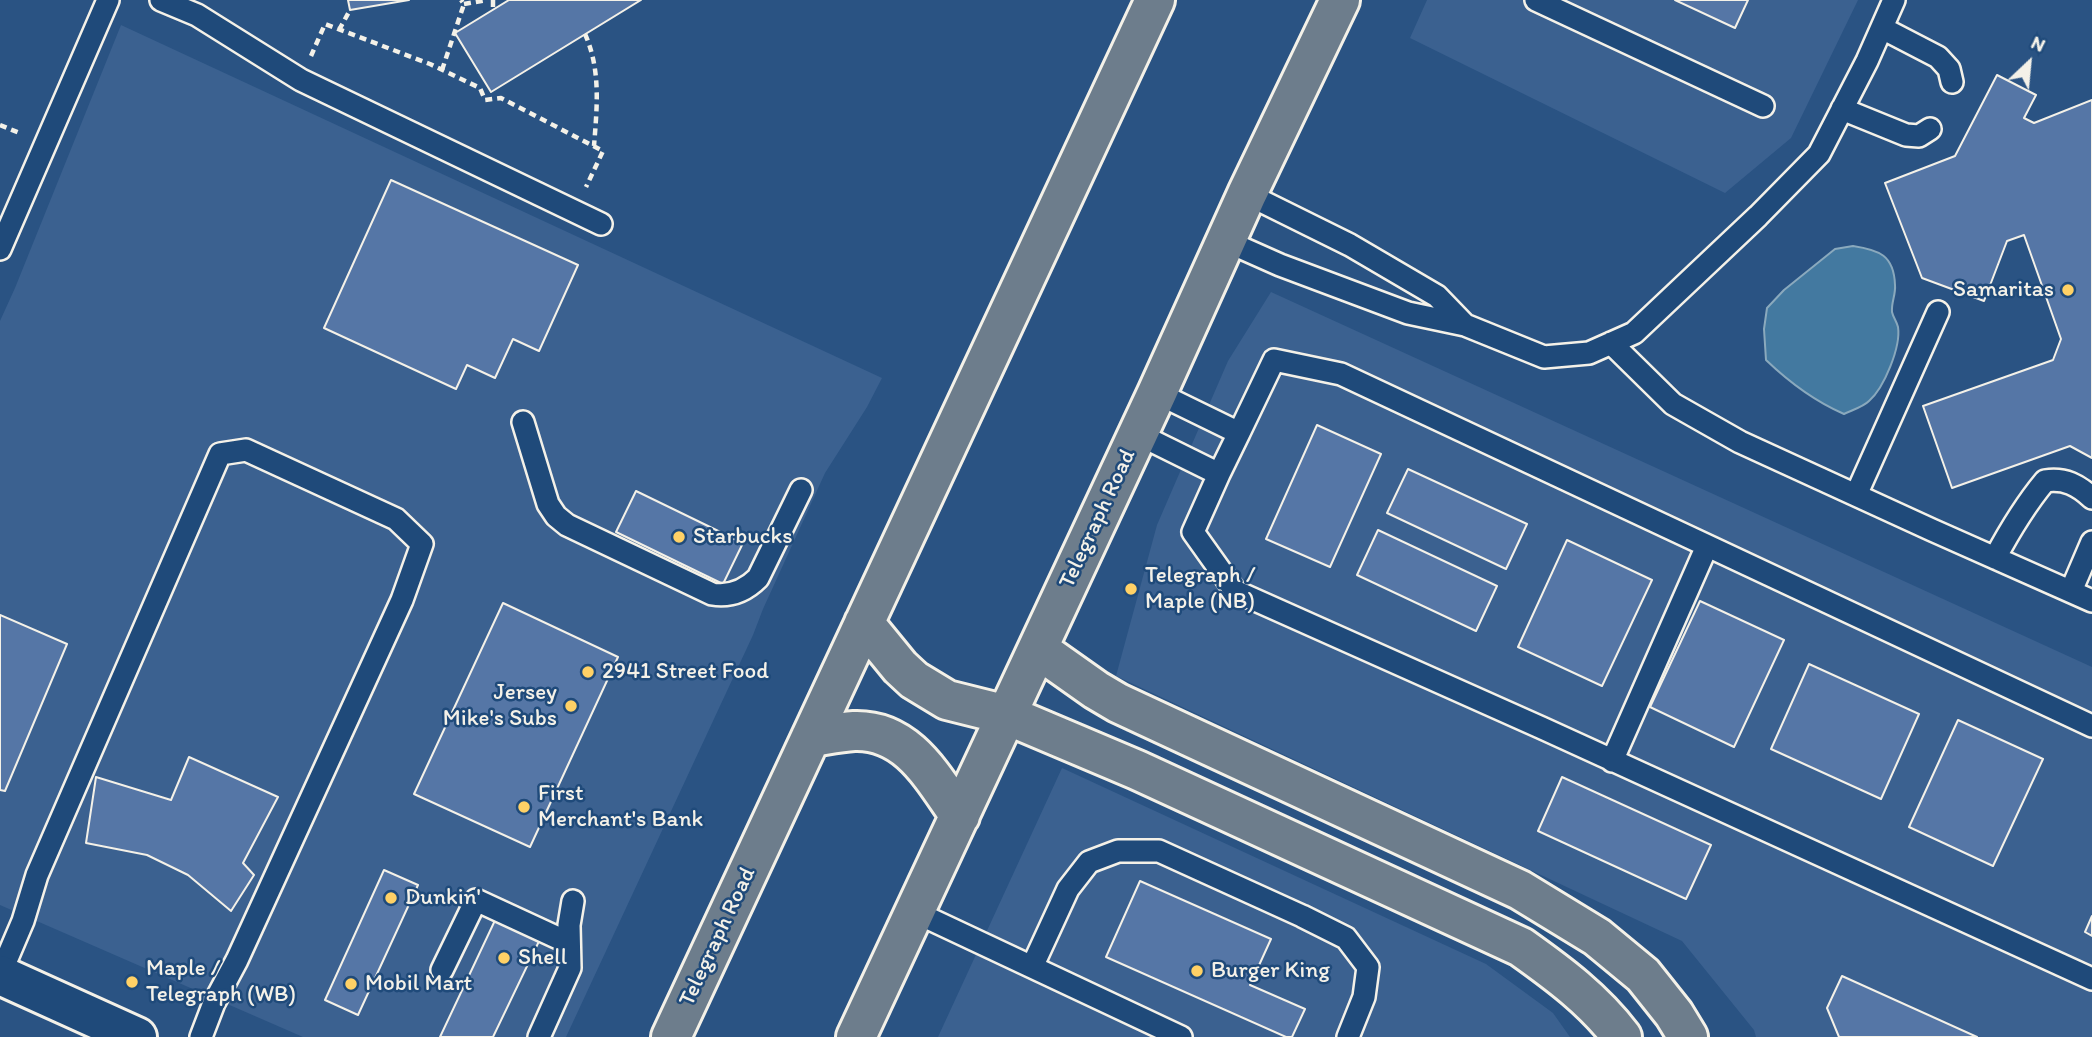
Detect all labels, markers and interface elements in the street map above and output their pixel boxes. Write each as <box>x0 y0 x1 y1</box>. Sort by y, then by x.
north arrow <box>1994 28 2064 98</box>
text: N <box>2028 31 2049 57</box>
place label: Samaritas <box>1953 276 2054 304</box>
marker: Samaritas <box>2060 282 2076 298</box>
street label: Telegraph Road <box>1054 445 1142 593</box>
place label: Starbucks <box>693 523 793 551</box>
marker: Starbucks <box>671 529 687 545</box>
place label: Telegraph / Maple (NB) <box>1145 562 1256 616</box>
marker: Telegraph / Maple (NB) <box>1123 581 1139 597</box>
place label: 2941 Street Food <box>602 658 769 686</box>
marker: 2941 Street Food <box>580 664 596 680</box>
place label: Jersey Mike's Subs <box>443 679 557 733</box>
marker: Jersey Mike's Subs <box>563 698 579 714</box>
place label: First Merchant's Bank <box>538 780 703 834</box>
marker: First Merchant's Bank <box>516 799 532 815</box>
street label: Telegraph Road <box>674 863 762 1011</box>
place label: Dunkin' <box>405 884 481 912</box>
marker: Dunkin' <box>383 890 399 906</box>
place label: Shell <box>518 944 567 972</box>
marker: Shell <box>496 950 512 966</box>
place label: Maple / Telegraph (WB) <box>146 955 296 1009</box>
place label: Burger King <box>1211 957 1330 985</box>
marker: Burger King <box>1189 963 1205 979</box>
place label: Mobil Mart <box>365 970 472 998</box>
marker: Maple / Telegraph (WB) <box>124 974 140 990</box>
marker: Mobil Mart <box>343 976 359 992</box>

